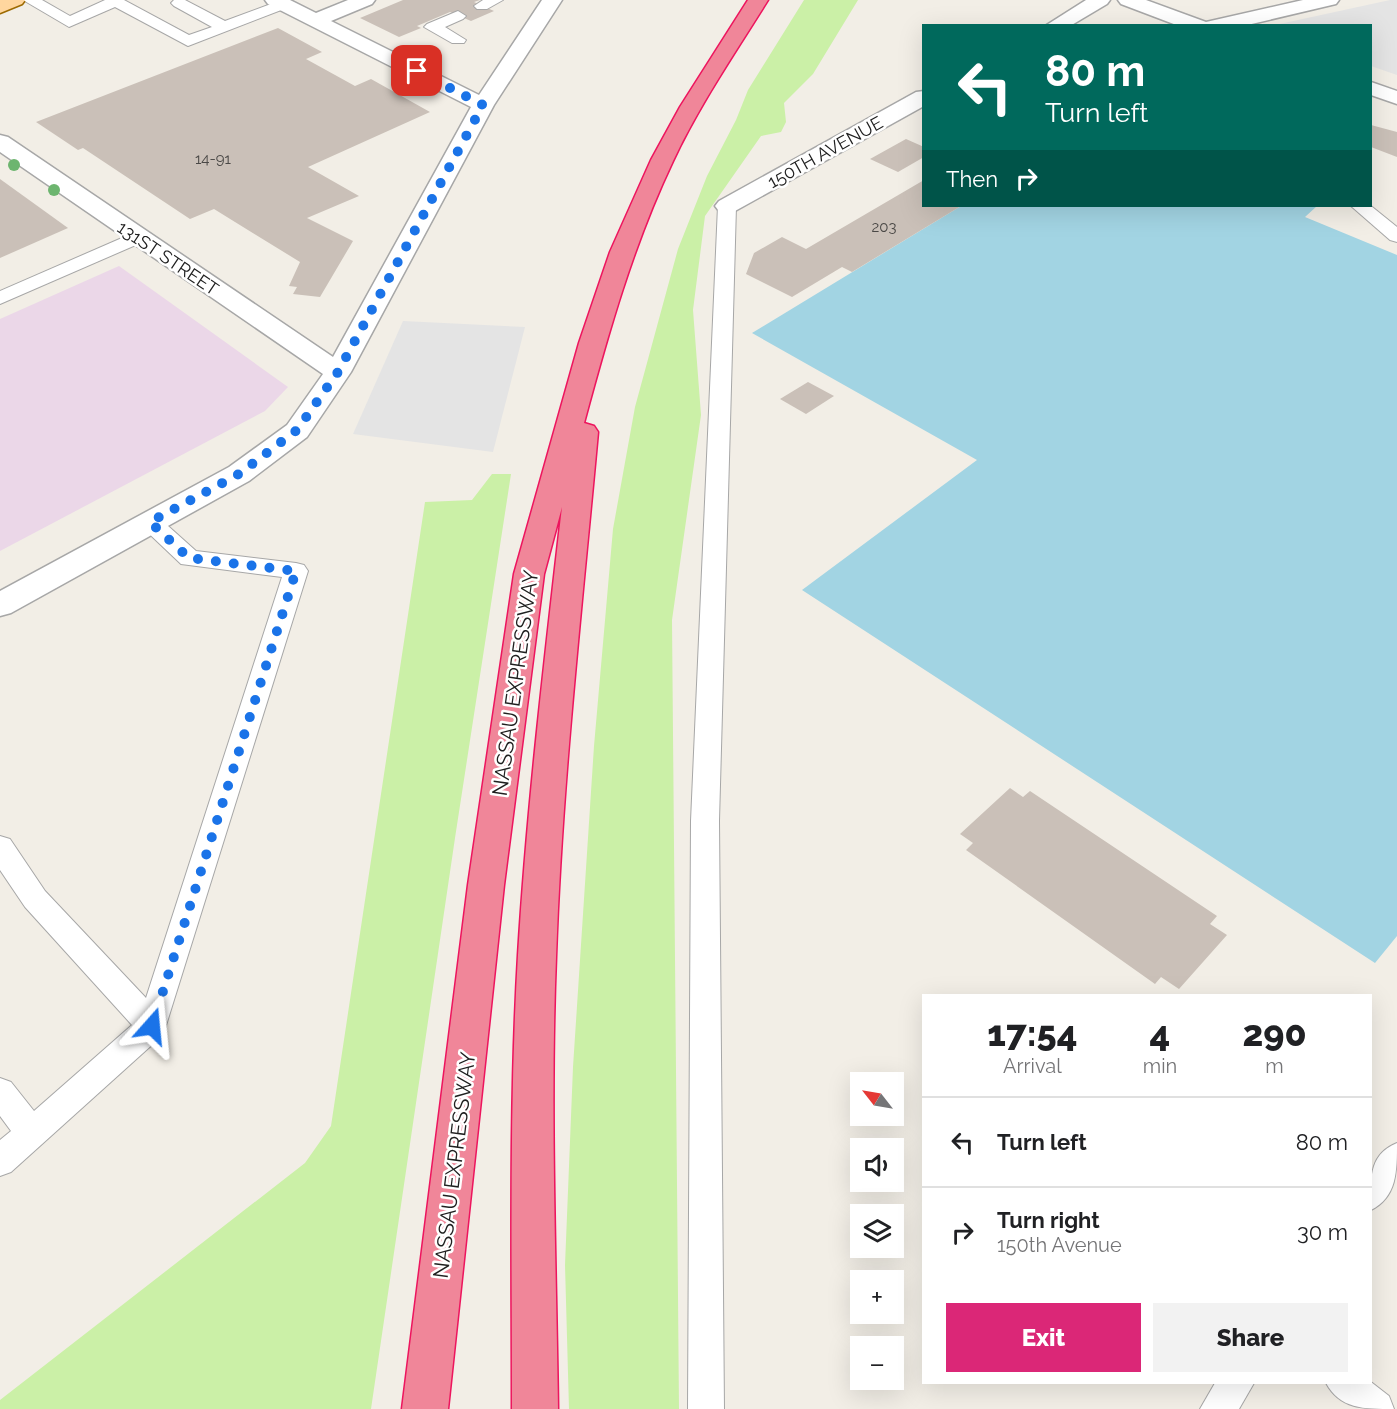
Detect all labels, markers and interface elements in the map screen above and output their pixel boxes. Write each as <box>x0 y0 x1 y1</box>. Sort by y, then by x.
pin <box>391 45 442 96</box>
text: 80 m <box>1045 47 1145 96</box>
icon: left <box>946 48 1024 126</box>
icon: arrive <box>400 54 433 87</box>
text: Turn left <box>1045 97 1148 128</box>
street label: 150TH AVENUE <box>764 112 886 192</box>
house number: 14-91 <box>195 150 232 168</box>
icon: right <box>1010 162 1043 195</box>
text: Then <box>946 166 998 192</box>
street label: 131ST STREET <box>113 216 223 300</box>
house number: 203 <box>871 218 897 236</box>
street label: NASSAU EXPRESSWAY <box>487 568 543 798</box>
position arrow <box>120 994 184 1058</box>
text: 17:54 <box>987 1012 1077 1054</box>
text: 4 <box>1150 1012 1170 1054</box>
text: 290 <box>1242 1012 1307 1054</box>
street label: NASSAU EXPRESSWAY <box>428 1050 480 1280</box>
text: Arrival <box>1003 1054 1062 1078</box>
text: min <box>1143 1054 1177 1078</box>
text: m <box>1265 1054 1284 1078</box>
north arrow <box>850 1072 904 1126</box>
map controls <box>850 1072 904 1390</box>
icon: left <box>946 1126 979 1159</box>
text: Turn left <box>997 1129 1087 1155</box>
text: 80 m <box>1296 1129 1348 1155</box>
button: sound <box>850 1138 904 1192</box>
button: layers <box>850 1204 904 1258</box>
text: Turn right <box>997 1207 1100 1233</box>
icon: right <box>946 1216 979 1249</box>
text: 30 m <box>1297 1219 1348 1245</box>
text: 150th Avenue <box>997 1233 1122 1257</box>
button: + <box>850 1270 904 1324</box>
button: Exit <box>946 1303 1141 1372</box>
button: Share <box>1153 1303 1348 1372</box>
button: − <box>850 1336 904 1390</box>

